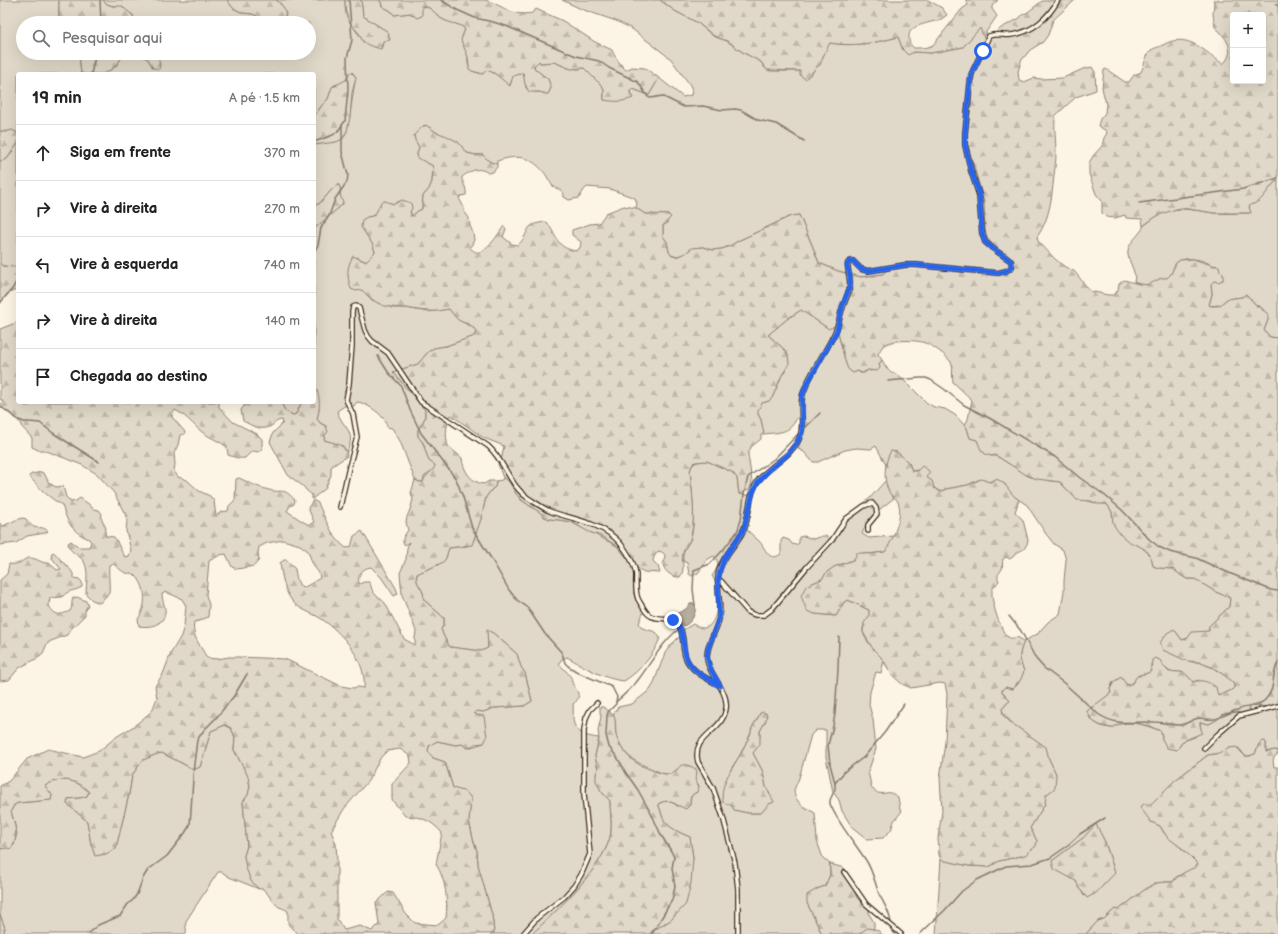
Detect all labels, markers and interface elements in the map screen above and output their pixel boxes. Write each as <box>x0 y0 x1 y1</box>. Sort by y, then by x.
map controls <box>1230 12 1266 84</box>
button: + <box>1230 12 1266 48</box>
search box <box>16 16 316 60</box>
icon: search <box>30 27 52 49</box>
text: Pesquisar aqui <box>62 29 162 48</box>
route start <box>974 42 992 60</box>
button: − <box>1230 48 1266 84</box>
text: 19 min <box>32 88 82 108</box>
text: A pé · 1.5 km <box>229 90 300 106</box>
icon: ahead <box>32 142 54 164</box>
text: Siga em frente <box>70 143 171 162</box>
text: 370 m <box>264 145 300 161</box>
icon: right <box>32 198 54 220</box>
text: Vire à direita <box>70 199 157 218</box>
text: 270 m <box>264 201 300 217</box>
icon: left <box>32 254 54 276</box>
text: Vire à esquerda <box>70 255 178 274</box>
text: 740 m <box>264 257 300 273</box>
icon: right <box>32 310 54 332</box>
text: Vire à direita <box>70 311 157 330</box>
text: 140 m <box>265 313 300 329</box>
icon: arrive <box>32 366 54 388</box>
text: Chegada ao destino <box>70 367 208 386</box>
route end <box>664 611 682 629</box>

